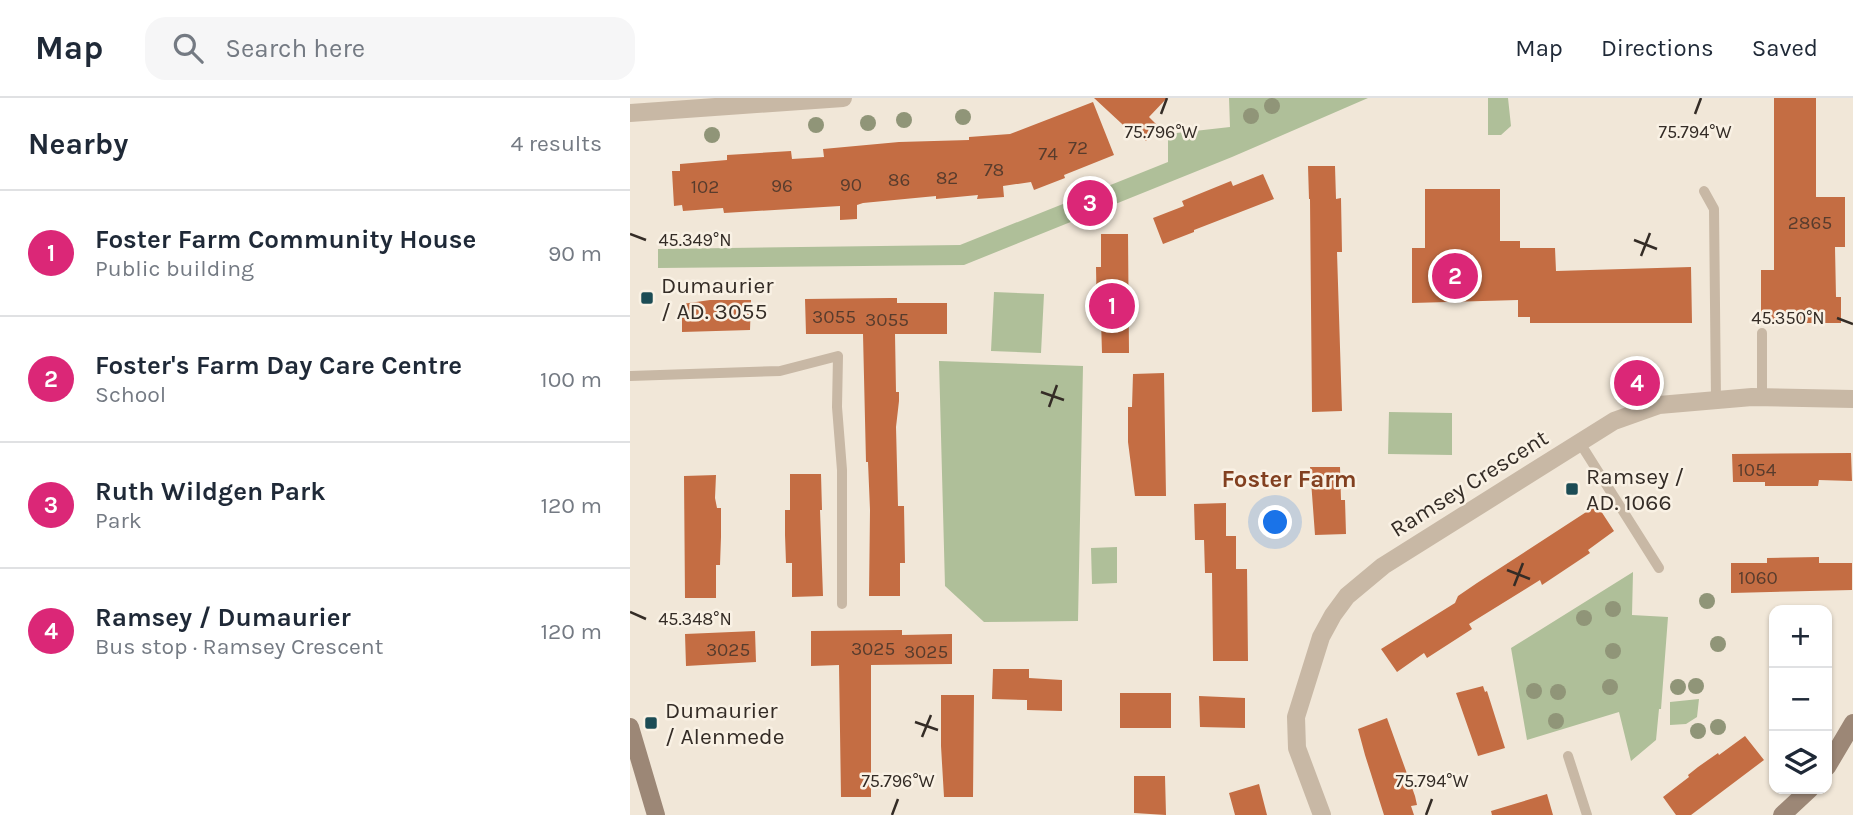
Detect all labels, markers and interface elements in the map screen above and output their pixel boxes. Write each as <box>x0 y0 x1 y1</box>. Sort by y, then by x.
search box <box>145 17 635 80</box>
text: Map <box>35 29 103 67</box>
icon: search <box>169 29 207 67</box>
text: Search here <box>225 33 365 64</box>
text: Map <box>1515 34 1563 62</box>
text: Directions <box>1601 34 1714 62</box>
text: Saved <box>1752 34 1818 62</box>
text: 75.796°W <box>1124 121 1198 143</box>
text: 75.794°W <box>1659 121 1732 143</box>
text: Nearby <box>28 126 128 162</box>
text: 4 results <box>510 130 602 157</box>
house number: 72 <box>1068 137 1088 159</box>
house number: 74 <box>1038 143 1058 165</box>
house number: 78 <box>984 159 1004 181</box>
house number: 82 <box>936 167 958 189</box>
house number: 86 <box>888 169 910 191</box>
house number: 90 <box>840 174 862 196</box>
house number: 96 <box>771 175 793 197</box>
house number: 102 <box>691 176 719 198</box>
pin: 3 <box>1067 177 1113 229</box>
house number: 2865 <box>1788 212 1832 234</box>
text: Foster Farm Community House <box>95 224 476 255</box>
text: 45.349°N <box>659 229 732 251</box>
text: 1 <box>47 240 55 267</box>
text: 90 m <box>548 240 602 267</box>
pin: 2 <box>1432 250 1478 302</box>
text: Public building <box>95 255 254 282</box>
place label: Dumaurier / AD. 3055 <box>661 272 774 325</box>
pin: 1 <box>1089 280 1135 332</box>
marker: Dumaurier / AD. 3055 <box>639 290 655 306</box>
house number: 3055 <box>812 306 856 328</box>
text: 45.350°N <box>1751 307 1825 329</box>
house number: 3055 <box>865 309 909 331</box>
text: Foster's Farm Day Care Centre <box>95 350 462 381</box>
pin: 4 <box>1614 357 1660 409</box>
text: 2 <box>44 366 58 393</box>
text: 100 m <box>540 366 602 393</box>
text: School <box>95 381 166 408</box>
street label: Ramsey Crescent <box>1385 424 1553 543</box>
house number: 1054 <box>1738 459 1777 481</box>
place label: Ramsey / AD. 1066 <box>1586 463 1684 516</box>
district label: Foster Farm <box>1221 465 1357 493</box>
text: Ruth Wildgen Park <box>95 476 326 507</box>
marker: Ramsey / AD. 1066 <box>1564 481 1580 497</box>
text: 3 <box>44 492 58 519</box>
text: 120 m <box>540 492 602 519</box>
your location <box>1258 505 1292 539</box>
text: Park <box>95 507 142 534</box>
house number: 1060 <box>1738 567 1778 589</box>
text: Ramsey / Dumaurier <box>95 602 351 633</box>
map controls <box>1769 605 1832 794</box>
button: + <box>1769 605 1832 668</box>
text: 45.348°N <box>658 608 732 630</box>
text: 4 <box>44 618 58 645</box>
text: 120 m <box>540 618 602 645</box>
text: Bus stop · Ramsey Crescent <box>95 633 383 660</box>
house number: 3025 <box>851 638 895 660</box>
house number: 3025 <box>706 639 750 661</box>
house number: 3025 <box>904 641 948 663</box>
button: − <box>1769 668 1832 731</box>
place label: Dumaurier / Alenmede <box>665 697 785 750</box>
marker: Dumaurier / Alenmede <box>643 715 659 731</box>
button: layers <box>1769 731 1832 794</box>
text: 75.796°W <box>861 770 935 792</box>
text: 75.794°W <box>1396 770 1469 792</box>

